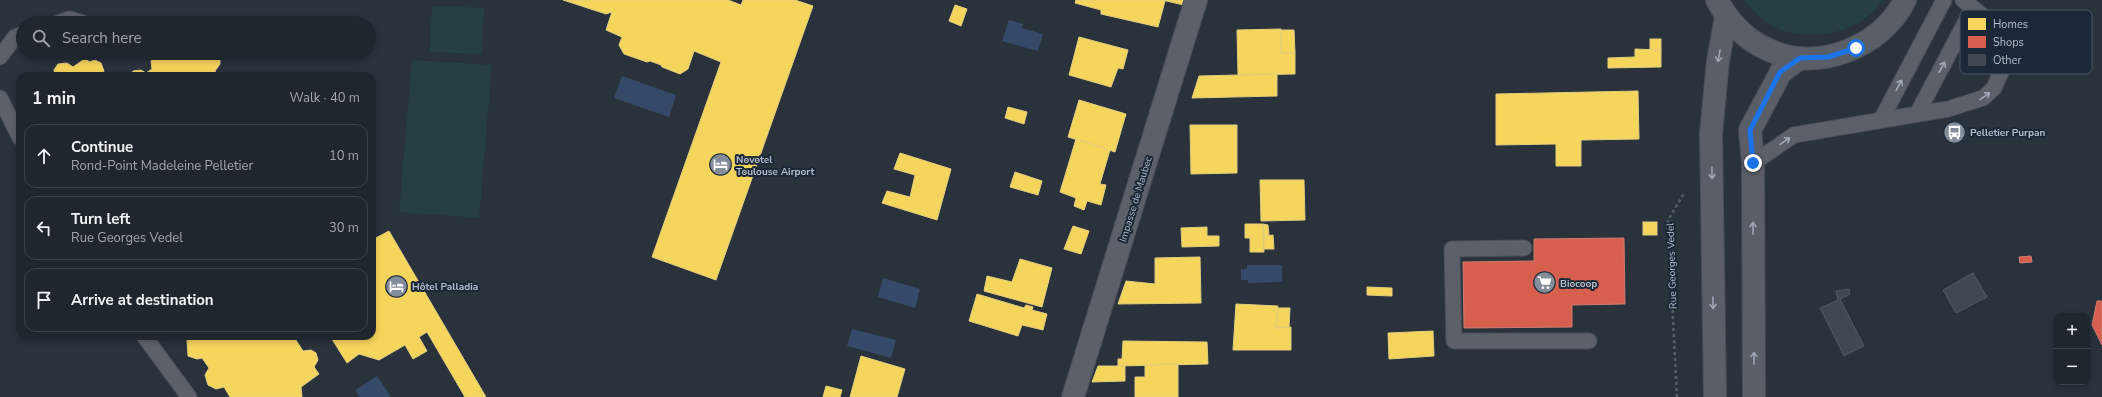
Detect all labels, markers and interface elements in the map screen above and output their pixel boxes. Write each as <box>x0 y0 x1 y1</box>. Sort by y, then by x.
legend <box>1960 10 2092 74</box>
search box <box>16 16 376 60</box>
text: Homes <box>1993 17 2028 32</box>
icon: search <box>30 27 52 49</box>
text: Search here <box>62 28 142 48</box>
text: Shops <box>1993 35 2024 50</box>
route start <box>1847 39 1865 57</box>
one-way arrow <box>1715 49 1723 62</box>
text: Other <box>1993 53 2021 68</box>
one-way arrow <box>1938 62 1946 74</box>
one-way arrow <box>1896 80 1903 92</box>
text: 1 min <box>32 87 76 110</box>
text: Walk · 40 m <box>289 89 360 107</box>
one-way arrow <box>1979 92 1990 100</box>
bus stop icon: Pelletier Purpan <box>1942 119 1968 145</box>
place label: Pelletier Purpan <box>1970 126 2045 140</box>
text: Continue <box>71 137 133 157</box>
one-way arrow <box>1779 137 1790 145</box>
icon: ahead <box>33 145 55 167</box>
text: 10 m <box>329 147 359 165</box>
hotel icon: Novotel Toulouse Airport <box>708 152 734 178</box>
place label: Novotel Toulouse Airport <box>736 153 815 179</box>
street label: Impasse de Maubec <box>1116 154 1156 244</box>
route end <box>1744 154 1762 172</box>
text: Rond-Point Madeleine Pelletier <box>71 157 253 175</box>
one-way arrow <box>1708 166 1716 179</box>
text: Turn left <box>71 209 130 229</box>
icon: left <box>33 217 55 239</box>
text: 30 m <box>329 219 359 237</box>
one-way arrow <box>1749 222 1757 235</box>
street label: Rue Georges Vedel <box>1663 223 1680 309</box>
text: Rue Georges Vedel <box>71 229 183 247</box>
supermarket icon: Biocoop <box>1531 270 1557 296</box>
hotel icon: Hôtel Palladia <box>384 273 410 299</box>
place label: Biocoop <box>1560 277 1597 291</box>
place label: Hôtel Palladia <box>412 280 478 294</box>
icon: arrive <box>33 289 55 311</box>
text: Arrive at destination <box>71 290 214 310</box>
one-way arrow <box>1710 296 1717 309</box>
map controls <box>2054 313 2090 385</box>
button: + <box>2054 313 2090 349</box>
button: − <box>2054 349 2090 385</box>
one-way arrow <box>1750 352 1758 365</box>

